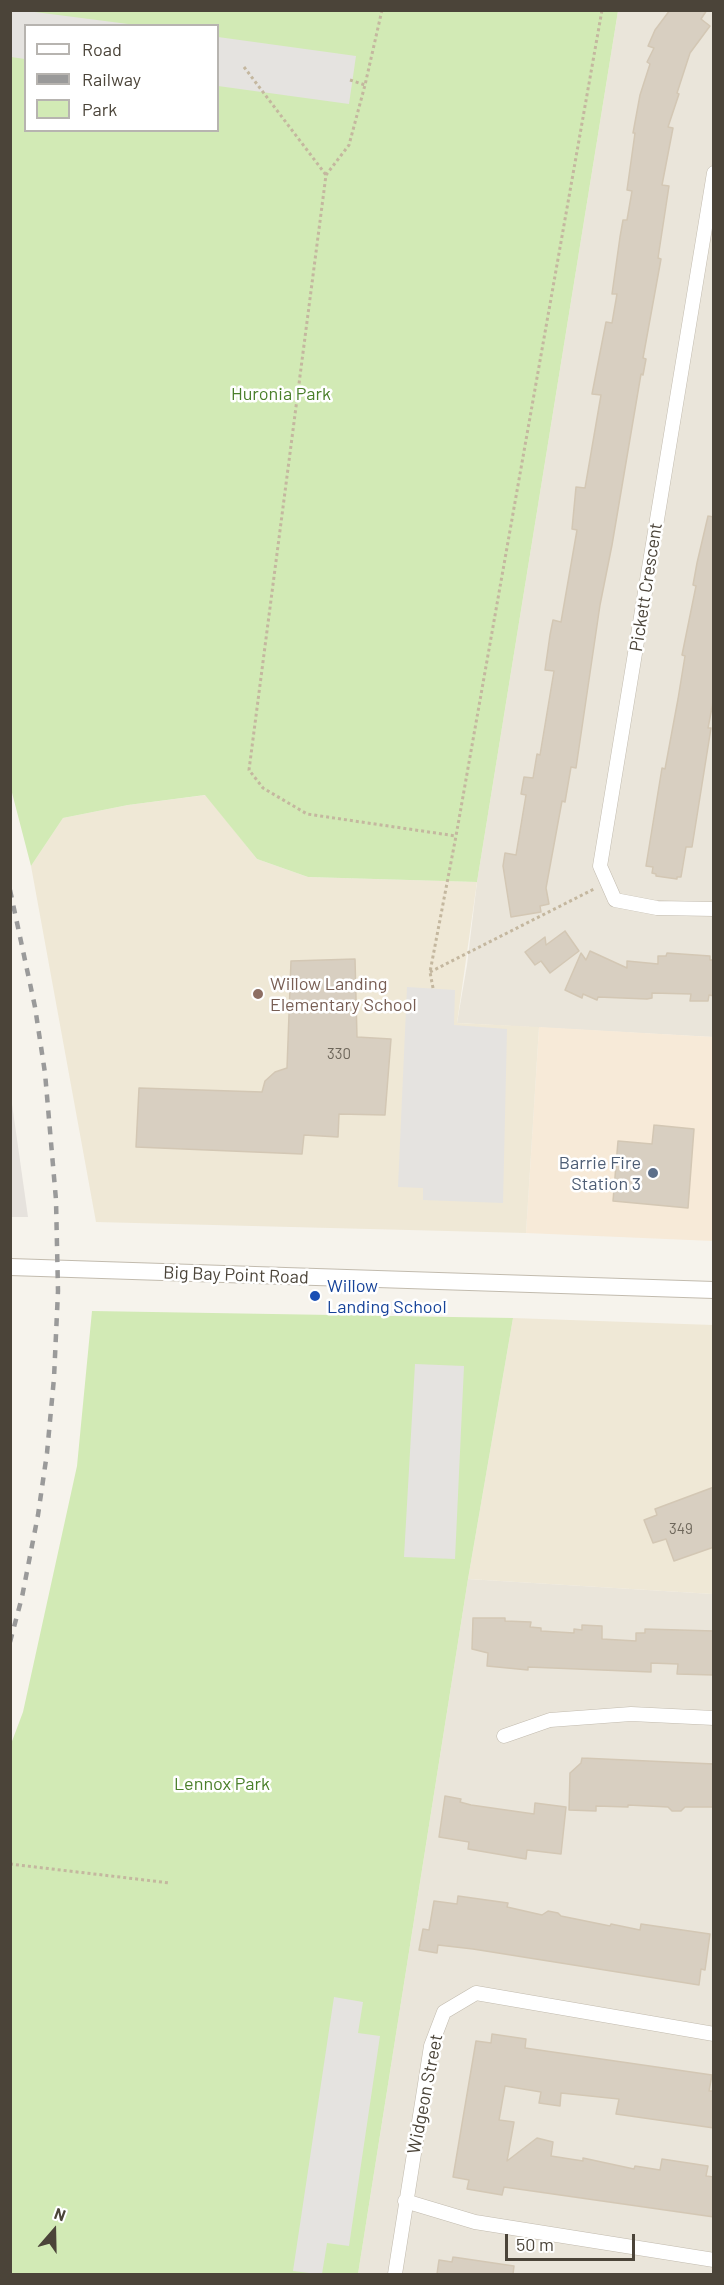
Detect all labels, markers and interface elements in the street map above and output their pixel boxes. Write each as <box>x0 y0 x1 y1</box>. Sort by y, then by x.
legend <box>24 24 219 132</box>
text: Road <box>82 38 122 60</box>
text: Railway <box>82 68 141 90</box>
text: Park <box>82 98 117 120</box>
park label: Huronia Park <box>231 383 331 405</box>
street label: Pickett Crescent <box>625 521 667 653</box>
place label: Willow Landing Elementary School <box>270 973 417 1016</box>
marker: Willow Landing Elementary School <box>251 987 265 1001</box>
house number: 330 <box>327 1045 351 1063</box>
place label: Barrie Fire Station 3 <box>559 1152 641 1194</box>
marker: Barrie Fire Station 3 <box>646 1166 660 1180</box>
street label: Big Bay Point Road <box>163 1262 309 1288</box>
place label: Willow Landing School <box>327 1275 447 1318</box>
marker: Willow Landing School <box>308 1289 322 1303</box>
house number: 349 <box>669 1520 693 1538</box>
park label: Lennox Park <box>174 1773 270 1795</box>
street label: Widgeon Street <box>403 2032 447 2156</box>
north arrow <box>24 2201 84 2261</box>
text: N <box>52 2203 69 2224</box>
scale bar <box>508 2222 638 2260</box>
text: 50 m <box>516 2233 554 2255</box>

